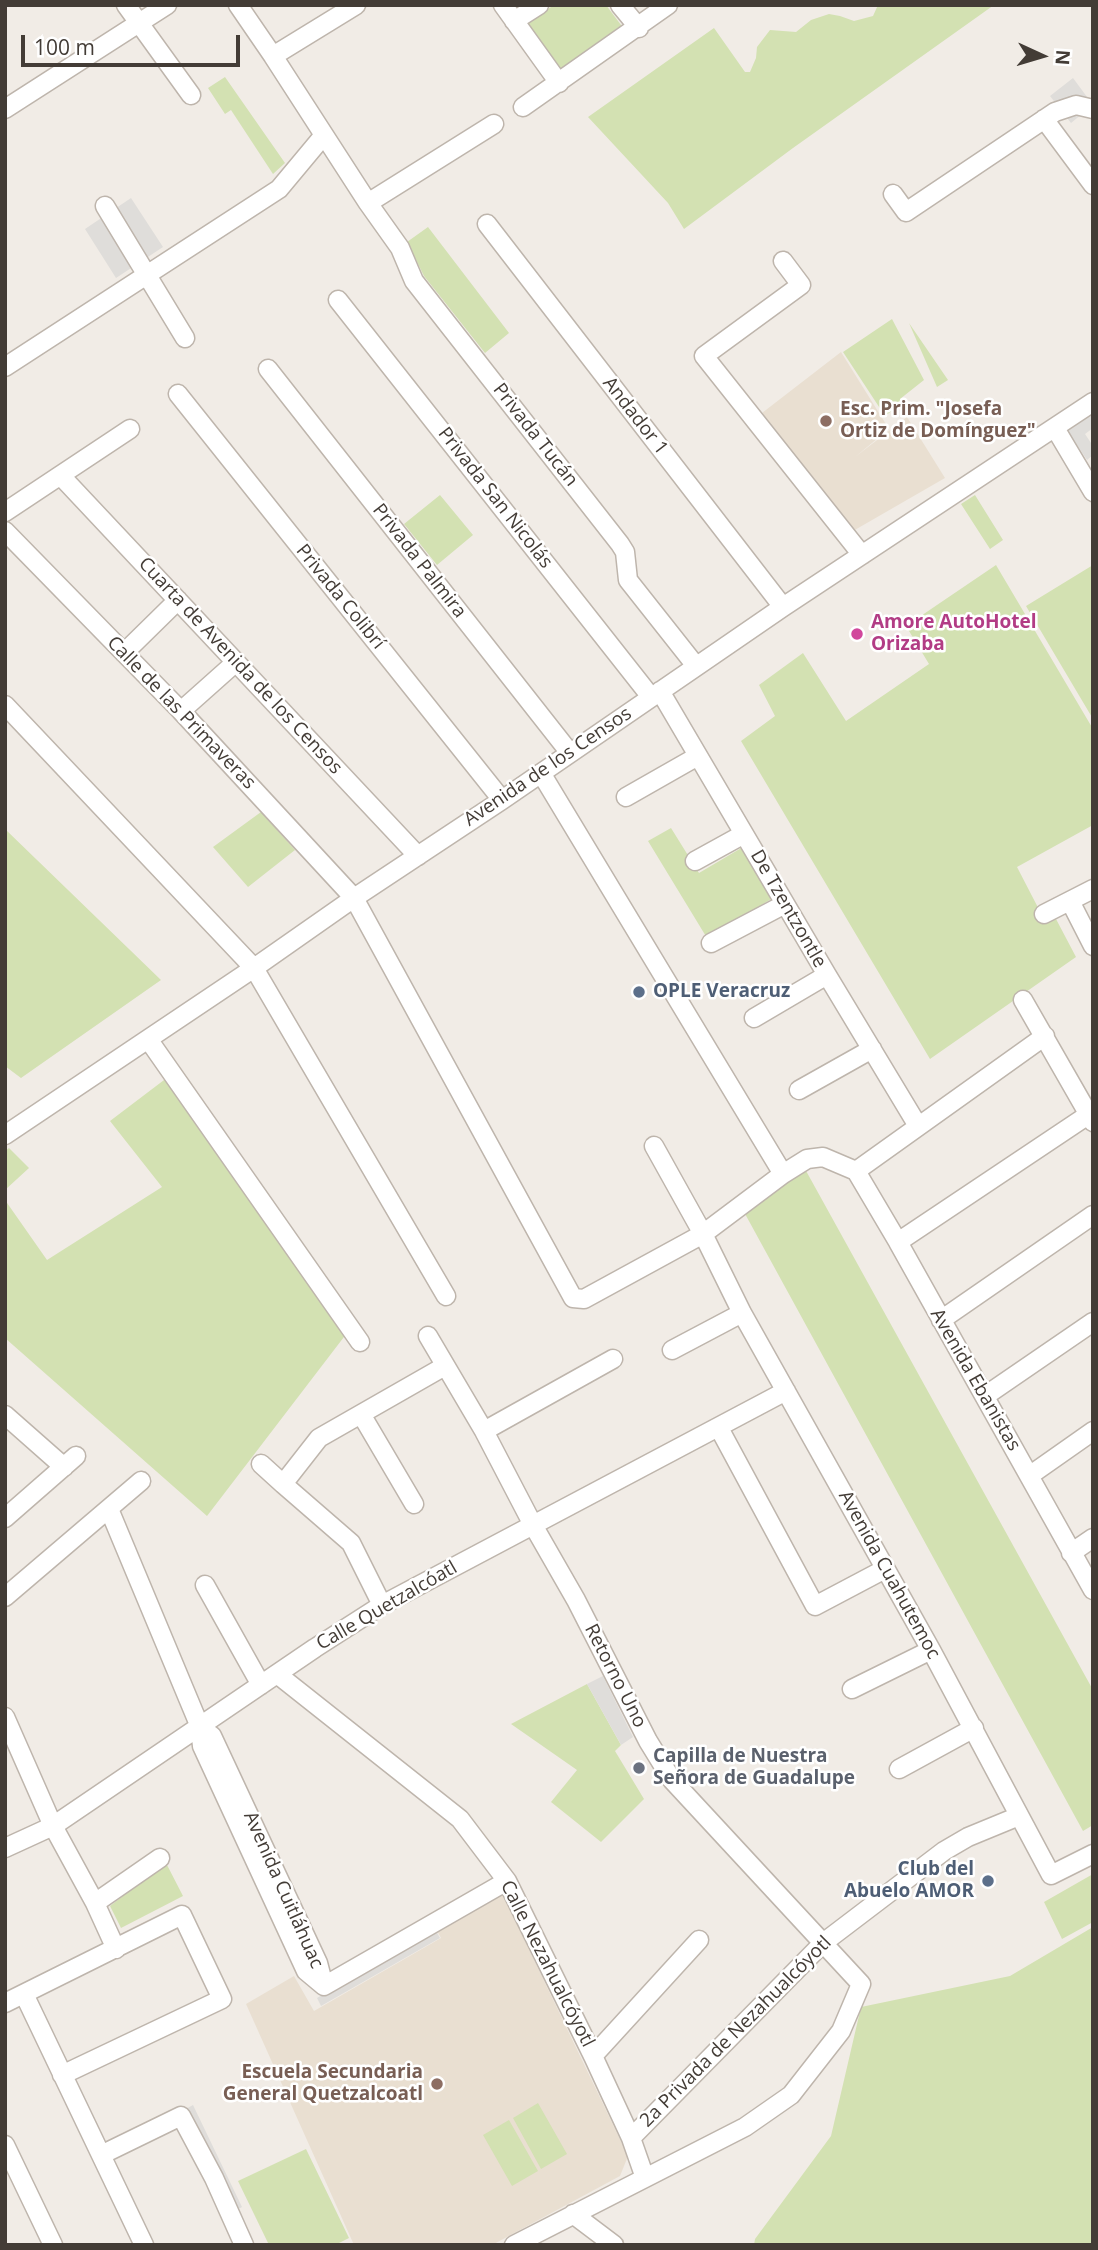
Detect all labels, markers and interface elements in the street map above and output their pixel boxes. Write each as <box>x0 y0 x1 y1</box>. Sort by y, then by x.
scale bar <box>24 21 243 65</box>
north arrow <box>1007 21 1077 91</box>
text: 100 m <box>34 33 95 61</box>
text: N <box>1049 49 1076 66</box>
street label: Andador 1 <box>598 373 672 459</box>
street label: Privada Tucán <box>488 379 582 491</box>
place label: Esc. Prim. "Josefa Ortiz de Domínguez" <box>840 399 1036 443</box>
marker: Esc. Prim. "Josefa Ortiz de Domínguez" <box>818 413 834 429</box>
street label: Privada San Nicolás <box>433 423 557 573</box>
street label: Privada Palmira <box>367 499 471 623</box>
street label: Privada Colibrí <box>291 540 389 654</box>
street label: Cuarta de Avenida de los Censos <box>133 553 347 779</box>
place label: Amore AutoHotel Orizaba <box>871 612 1036 656</box>
marker: Amore AutoHotel Orizaba <box>849 626 865 642</box>
street label: Calle de las Primaveras <box>102 632 260 794</box>
street label: Avenida de los Censos <box>460 702 636 832</box>
street label: De Tzentzontle <box>745 846 831 972</box>
place label: OPLE Veracruz <box>653 981 790 1003</box>
marker: OPLE Veracruz <box>631 984 647 1000</box>
street label: Avenida Ebanistas <box>925 1305 1025 1455</box>
street label: Avenida Cuahutemoc <box>833 1487 945 1663</box>
street label: Calle Quetzalcóatl <box>313 1556 461 1656</box>
street label: Retorno Uno <box>579 1620 651 1732</box>
place label: Capilla de Nuestra Señora de Guadalupe <box>653 1746 855 1790</box>
marker: Capilla de Nuestra Señora de Guadalupe <box>631 1760 647 1776</box>
street label: Avenida Cuitláhuac <box>238 1808 328 1972</box>
place label: Club del Abuelo AMOR <box>844 1859 974 1903</box>
marker: Club del Abuelo AMOR <box>980 1873 996 1889</box>
street label: Calle Nezahualcóyotl <box>495 1877 599 2051</box>
street label: 2a Privada de Nezahualcóyotl <box>636 1932 836 2132</box>
place label: Escuela Secundaria General Quetzalcoatl <box>223 2062 423 2106</box>
marker: Escuela Secundaria General Quetzalcoatl <box>429 2076 445 2092</box>

